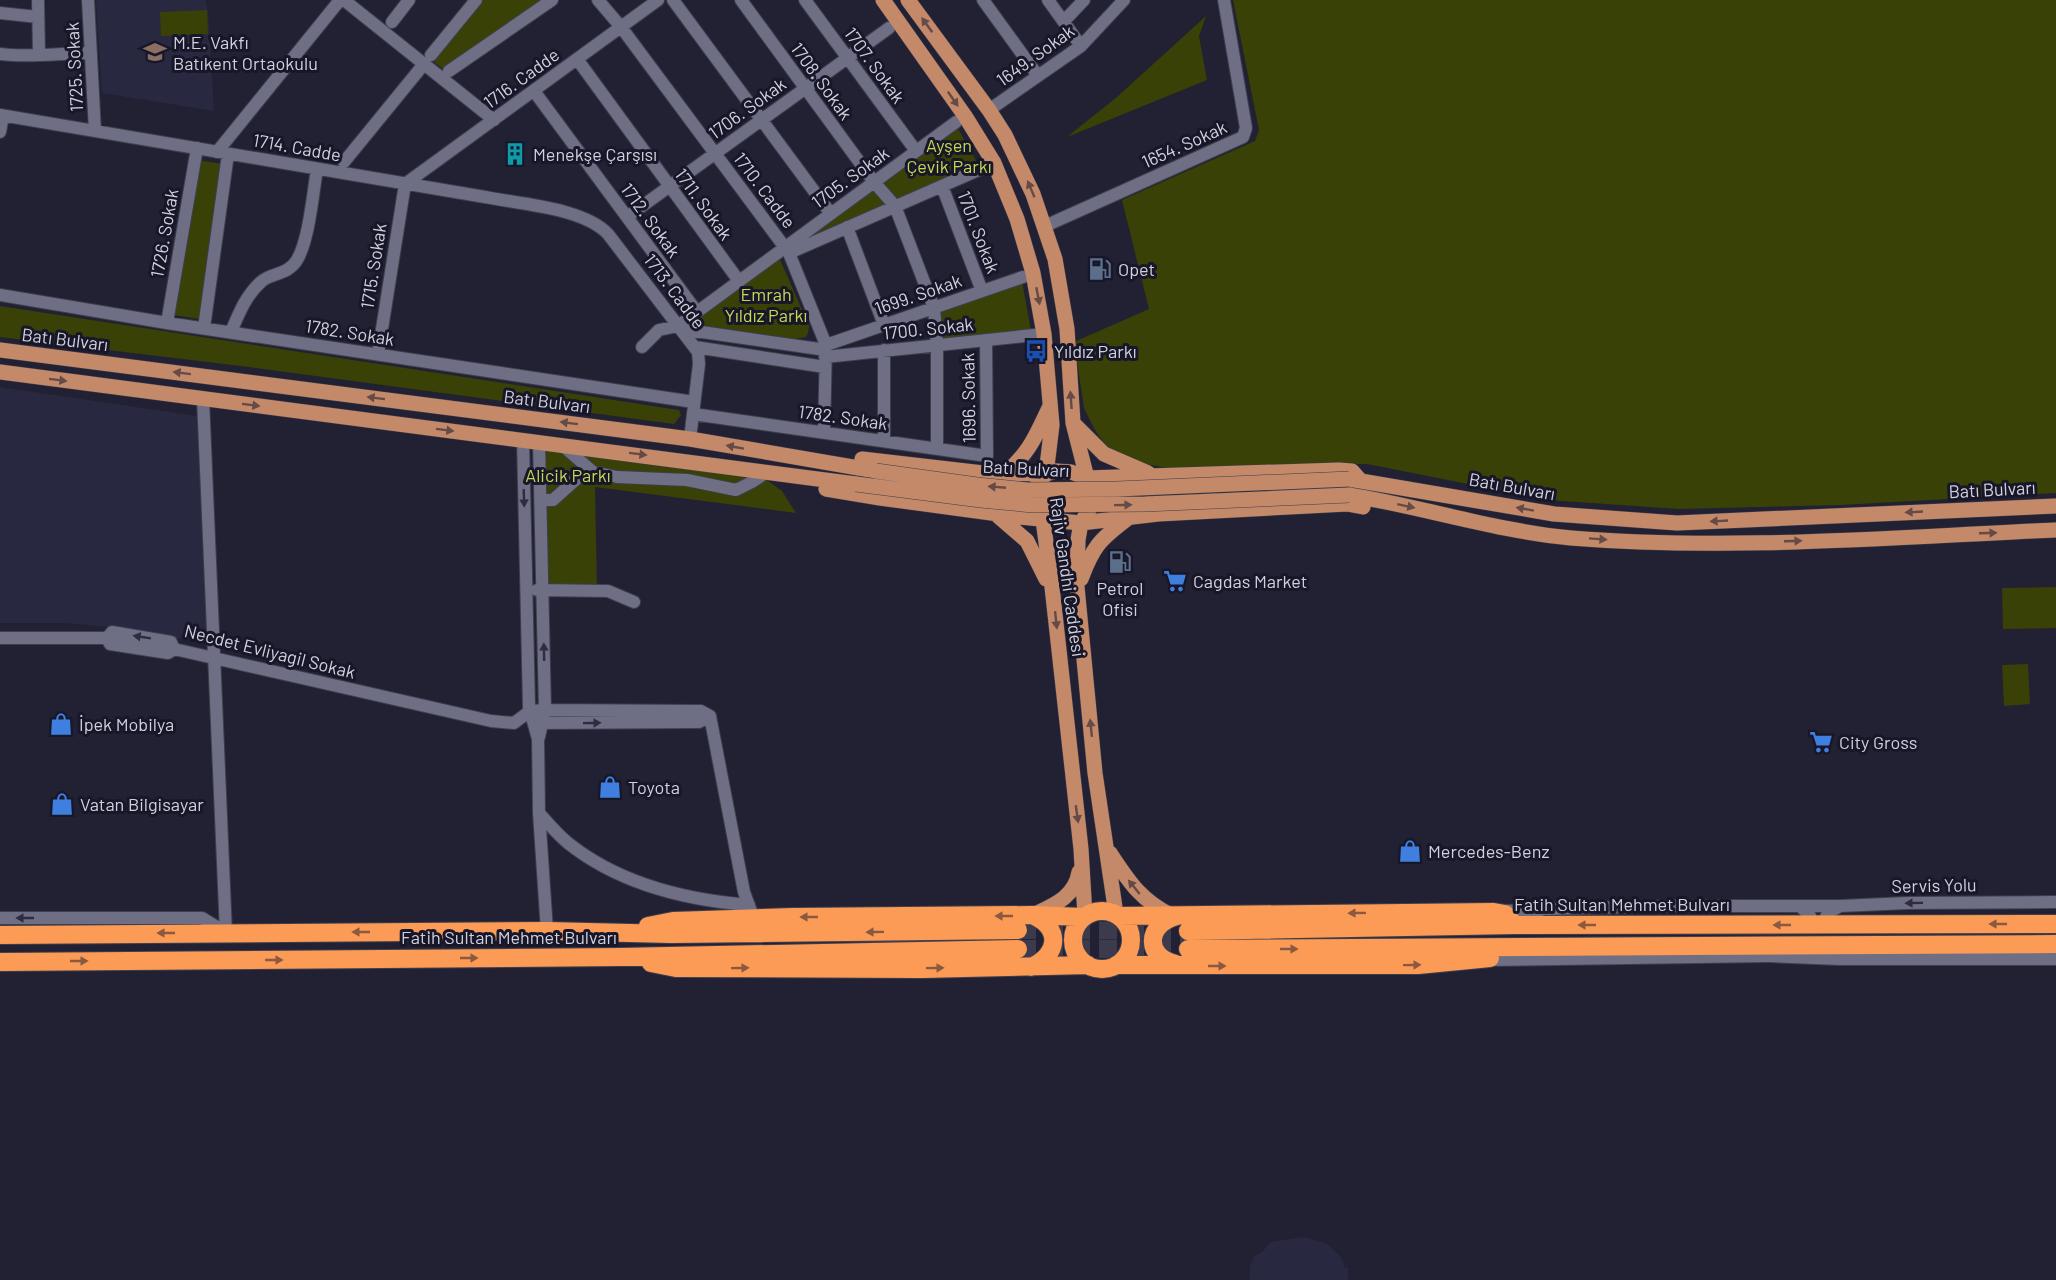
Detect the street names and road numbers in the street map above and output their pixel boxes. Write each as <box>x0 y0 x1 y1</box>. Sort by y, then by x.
street label: 1649. Sokak <box>992 19 1078 91</box>
street label: 1725. Sokak <box>61 22 87 112</box>
street label: 1707. Sokak <box>840 23 910 107</box>
street label: 1708. Sokak <box>787 38 857 124</box>
street label: 1716. Cadde <box>479 43 563 113</box>
street label: 1706. Sokak <box>704 73 790 143</box>
street label: 1654. Sokak <box>1138 115 1230 173</box>
street label: 1714. Cadde <box>251 128 343 166</box>
street label: 1705. Sokak <box>807 142 893 212</box>
street label: 1710. Cadde <box>729 148 801 232</box>
street label: 1711. Sokak <box>671 164 737 244</box>
street label: 1712. Sokak <box>617 178 685 262</box>
street label: 1726. Sokak <box>145 187 183 279</box>
street label: 1701. Sokak <box>953 188 1005 276</box>
street label: 1715. Sokak <box>355 222 391 310</box>
street label: 1713. Cadde <box>640 249 710 333</box>
street label: 1699. Sokak <box>872 269 964 319</box>
street label: 1700. Sokak <box>882 312 974 344</box>
street label: 1782. Sokak <box>304 314 396 350</box>
street label: Batı Bulvarı <box>20 323 110 355</box>
street label: 1696. Sokak <box>956 353 980 443</box>
street label: Batı Bulvarı <box>502 385 592 417</box>
street label: 1782. Sokak <box>797 400 889 434</box>
street label: Batı Bulvarı <box>982 455 1070 481</box>
street label: Batı Bulvarı <box>1467 468 1557 504</box>
street label: Batı Bulvarı <box>1948 476 2036 502</box>
street label: Rajiv Gandhi Caddesi <box>1046 496 1090 658</box>
street label: Necdet Evliyagil Sokak <box>182 619 358 683</box>
street label: Servis Yolu <box>1891 873 1977 897</box>
street label: Fatih Sultan Mehmet Bulvarı <box>1514 893 1730 915</box>
street label: Fatih Sultan Mehmet Bulvarı <box>401 926 617 948</box>

